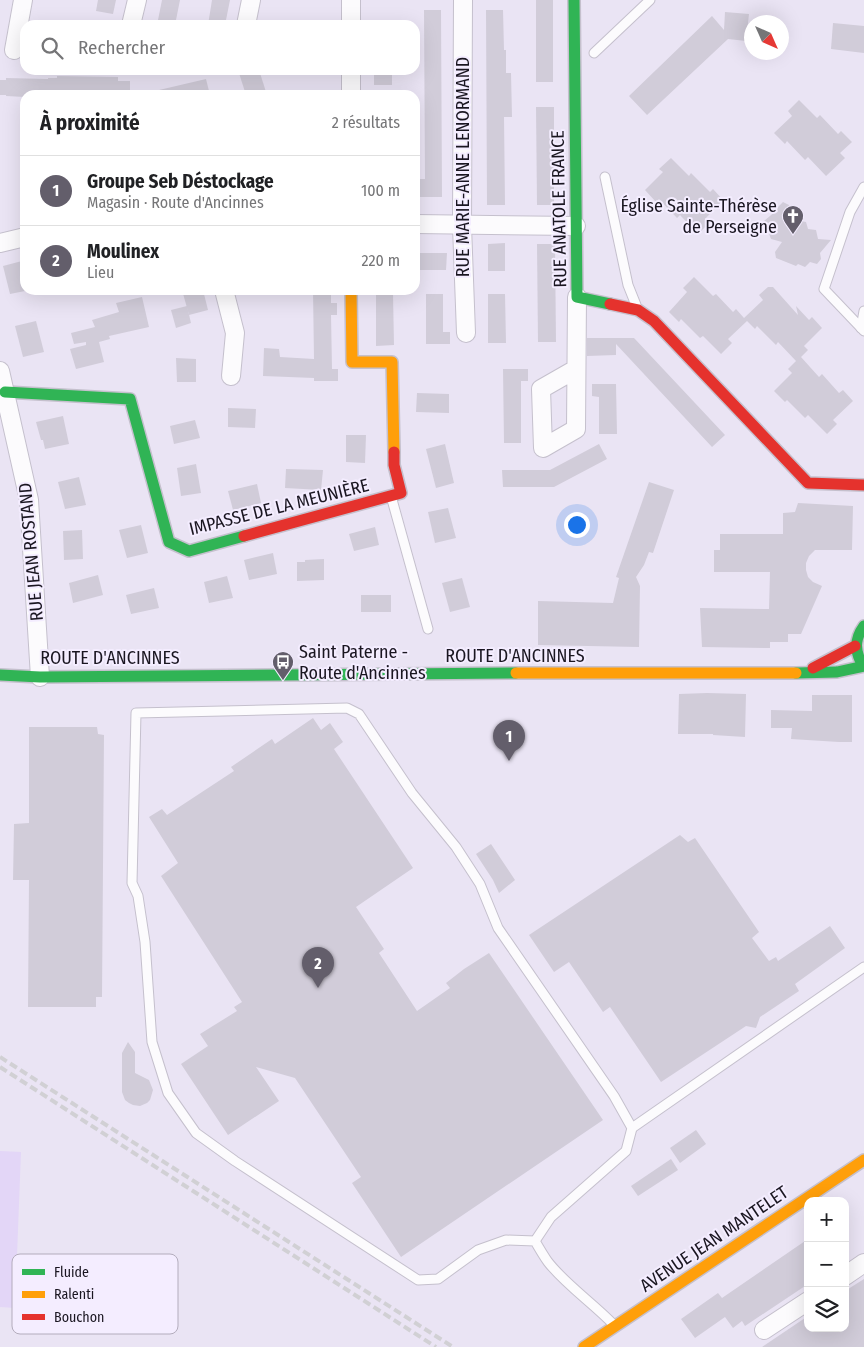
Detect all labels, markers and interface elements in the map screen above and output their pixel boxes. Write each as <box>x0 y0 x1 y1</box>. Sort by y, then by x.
north arrow <box>744 15 789 60</box>
search box <box>20 20 420 75</box>
icon: search <box>38 34 66 62</box>
text: Rechercher <box>78 36 165 59</box>
street label: RUE MARIE-ANNE LENORMAND <box>452 57 474 277</box>
text: À proximité <box>40 110 140 136</box>
text: 2 résultats <box>332 113 400 132</box>
street label: RUE ANATOLE FRANCE <box>547 130 571 288</box>
text: Groupe Seb Déstockage <box>87 170 274 193</box>
text: 1 <box>53 181 59 200</box>
text: 100 m <box>361 181 400 200</box>
text: Magasin · Route d'Ancinnes <box>87 193 264 212</box>
place label: Église Sainte-Thérèse de Perseigne <box>620 194 777 238</box>
church icon: Église Sainte-Thérèse de Perseigne <box>781 204 805 235</box>
text: Moulinex <box>87 240 159 263</box>
text: 2 <box>52 251 60 270</box>
text: 220 m <box>361 251 400 270</box>
text: Lieu <box>87 263 114 282</box>
street label: IMPASSE DE LA MEUNIÈRE <box>187 473 371 540</box>
street label: RUE JEAN ROSTAND <box>14 482 48 622</box>
your location <box>564 512 590 538</box>
place label: Saint Paterne - Route d'Ancinnes <box>299 641 426 684</box>
street label: ROUTE D'ANCINNES <box>445 645 585 667</box>
street label: ROUTE D'ANCINNES <box>40 647 180 669</box>
bus stop icon: Saint Paterne - Route d'Ancinnes <box>271 650 295 681</box>
pin: 1 <box>493 720 525 761</box>
pin: 2 <box>302 947 334 988</box>
street label: AVENUE JEAN MANTELET <box>636 1181 793 1297</box>
map controls <box>804 1197 849 1332</box>
button: + <box>804 1197 849 1242</box>
button: − <box>804 1242 849 1287</box>
legend <box>12 1254 178 1334</box>
text: Fluide <box>54 1264 89 1281</box>
text: Ralenti <box>54 1286 94 1303</box>
button: layers <box>804 1287 849 1332</box>
text: Bouchon <box>54 1309 104 1326</box>

